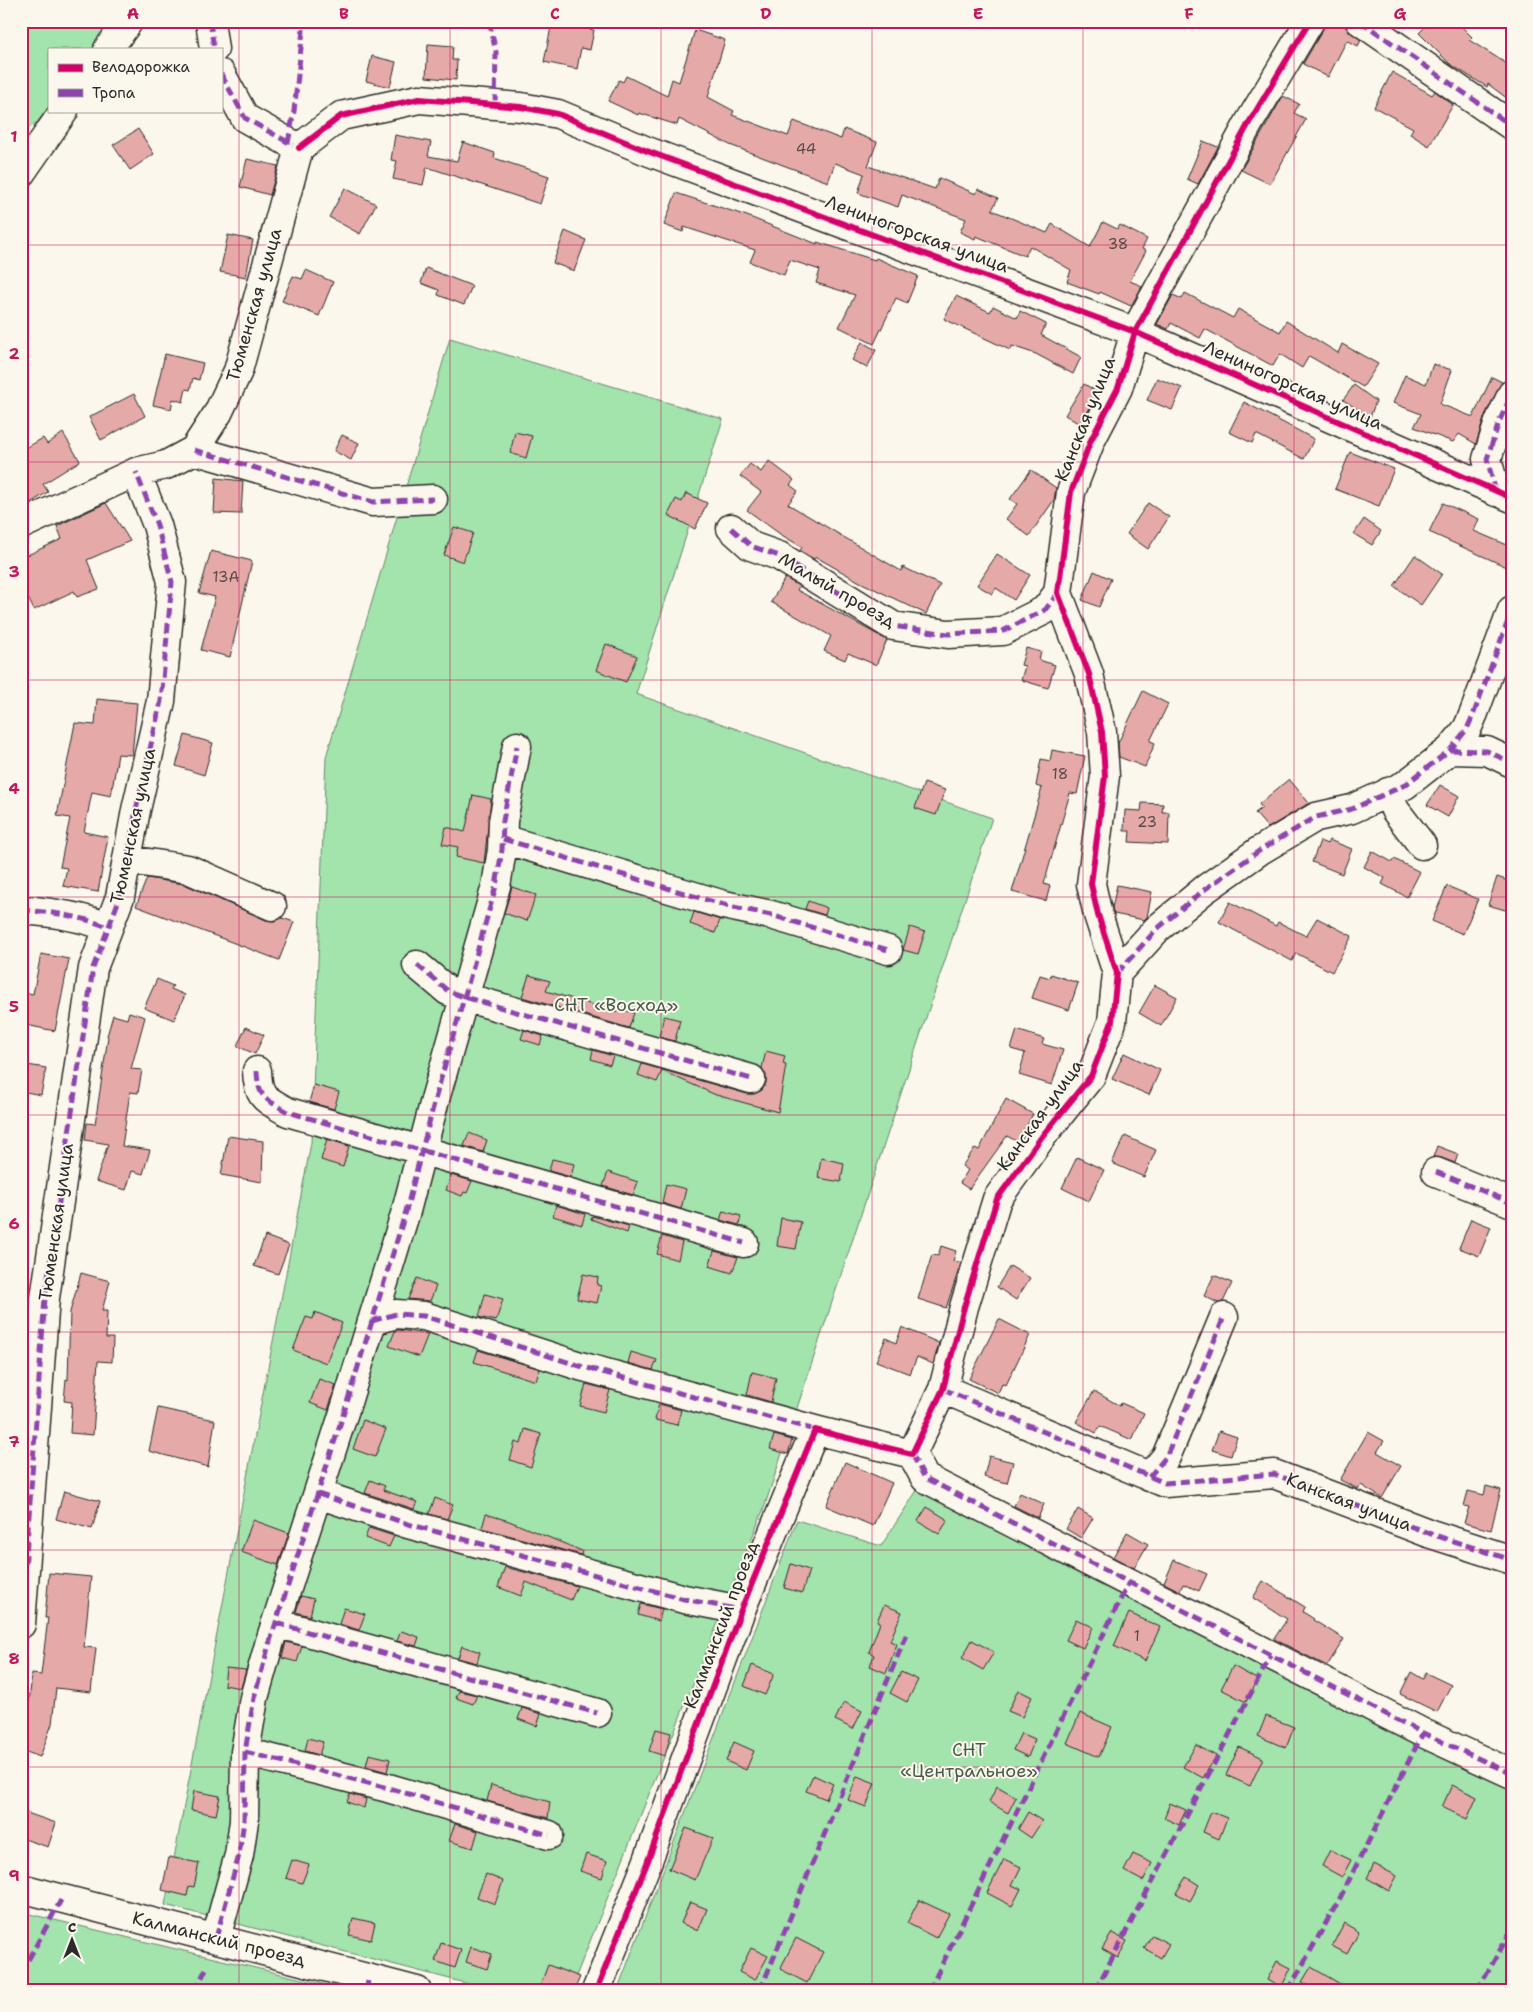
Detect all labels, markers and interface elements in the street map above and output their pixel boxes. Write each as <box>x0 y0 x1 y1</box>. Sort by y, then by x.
text: A <box>127 3 139 24</box>
text: B <box>339 3 349 24</box>
text: C <box>550 3 560 24</box>
text: D <box>760 3 772 24</box>
text: E <box>973 3 983 24</box>
text: F <box>1184 3 1194 24</box>
text: G <box>1394 3 1407 24</box>
legend <box>48 48 222 112</box>
text: Велодорожка <box>92 57 191 77</box>
text: Тропа <box>92 83 136 103</box>
text: 1 <box>10 126 18 147</box>
house number: 44 <box>796 139 816 159</box>
street label: Лениногорская улица <box>822 190 1012 278</box>
street label: Тюменская улица <box>221 225 287 385</box>
house number: 38 <box>1108 234 1128 254</box>
street label: Лениногорская улица <box>1200 335 1386 435</box>
text: 2 <box>8 343 20 364</box>
street label: Канская улица <box>1049 353 1121 485</box>
street label: Малый проезд <box>774 547 900 634</box>
text: 3 <box>8 561 20 582</box>
house number: 13А <box>213 567 240 587</box>
street label: Тюменская улица <box>105 746 161 906</box>
house number: 18 <box>1052 764 1068 784</box>
text: 4 <box>8 778 20 799</box>
house number: 23 <box>1137 812 1157 832</box>
park label: СНТ «Восход» <box>554 993 678 1017</box>
text: 5 <box>9 996 19 1017</box>
street label: Канская улица <box>991 1054 1089 1176</box>
street label: Тюменская улица <box>33 1142 79 1302</box>
text: 6 <box>8 1213 20 1234</box>
text: 7 <box>8 1431 20 1452</box>
street label: Канская улица <box>1283 1467 1415 1537</box>
street label: Калманский проезд <box>678 1537 764 1712</box>
house number: 1 <box>1134 1626 1140 1646</box>
text: 8 <box>8 1648 20 1669</box>
park label: СНТ «Центральное» <box>900 1738 1038 1783</box>
text: 9 <box>8 1865 20 1886</box>
street label: Калманский проезд <box>130 1906 309 1972</box>
north arrow <box>48 1914 98 1964</box>
text: С <box>68 1918 76 1936</box>

